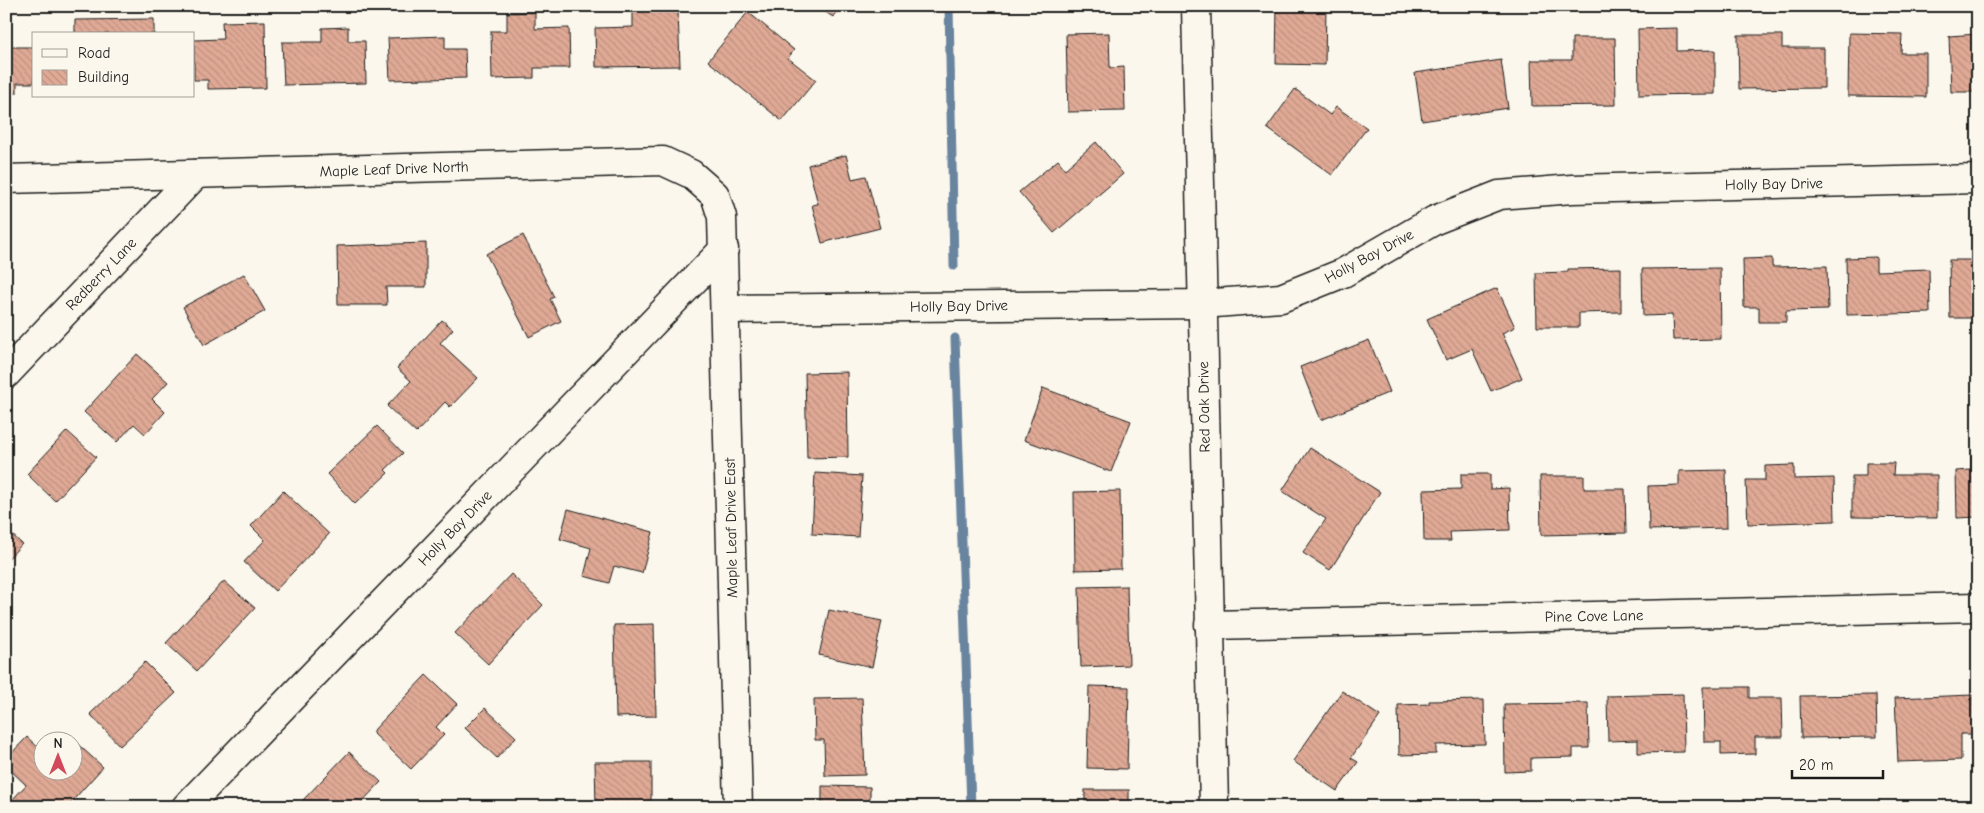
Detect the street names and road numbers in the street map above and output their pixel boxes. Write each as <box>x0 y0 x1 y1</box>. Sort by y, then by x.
street label: Maple Leaf Drive North <box>319 157 469 181</box>
street label: Holly Bay Drive <box>1725 174 1824 194</box>
street label: Holly Bay Drive <box>1321 225 1417 287</box>
street label: Redberry Lane <box>62 234 141 314</box>
street label: Holly Bay Drive <box>910 296 1009 316</box>
street label: Red Oak Drive <box>1194 361 1214 453</box>
street label: Maple Leaf Drive East <box>721 457 741 598</box>
street label: Holly Bay Drive <box>414 486 496 570</box>
street label: Pine Cove Lane <box>1544 606 1644 626</box>

